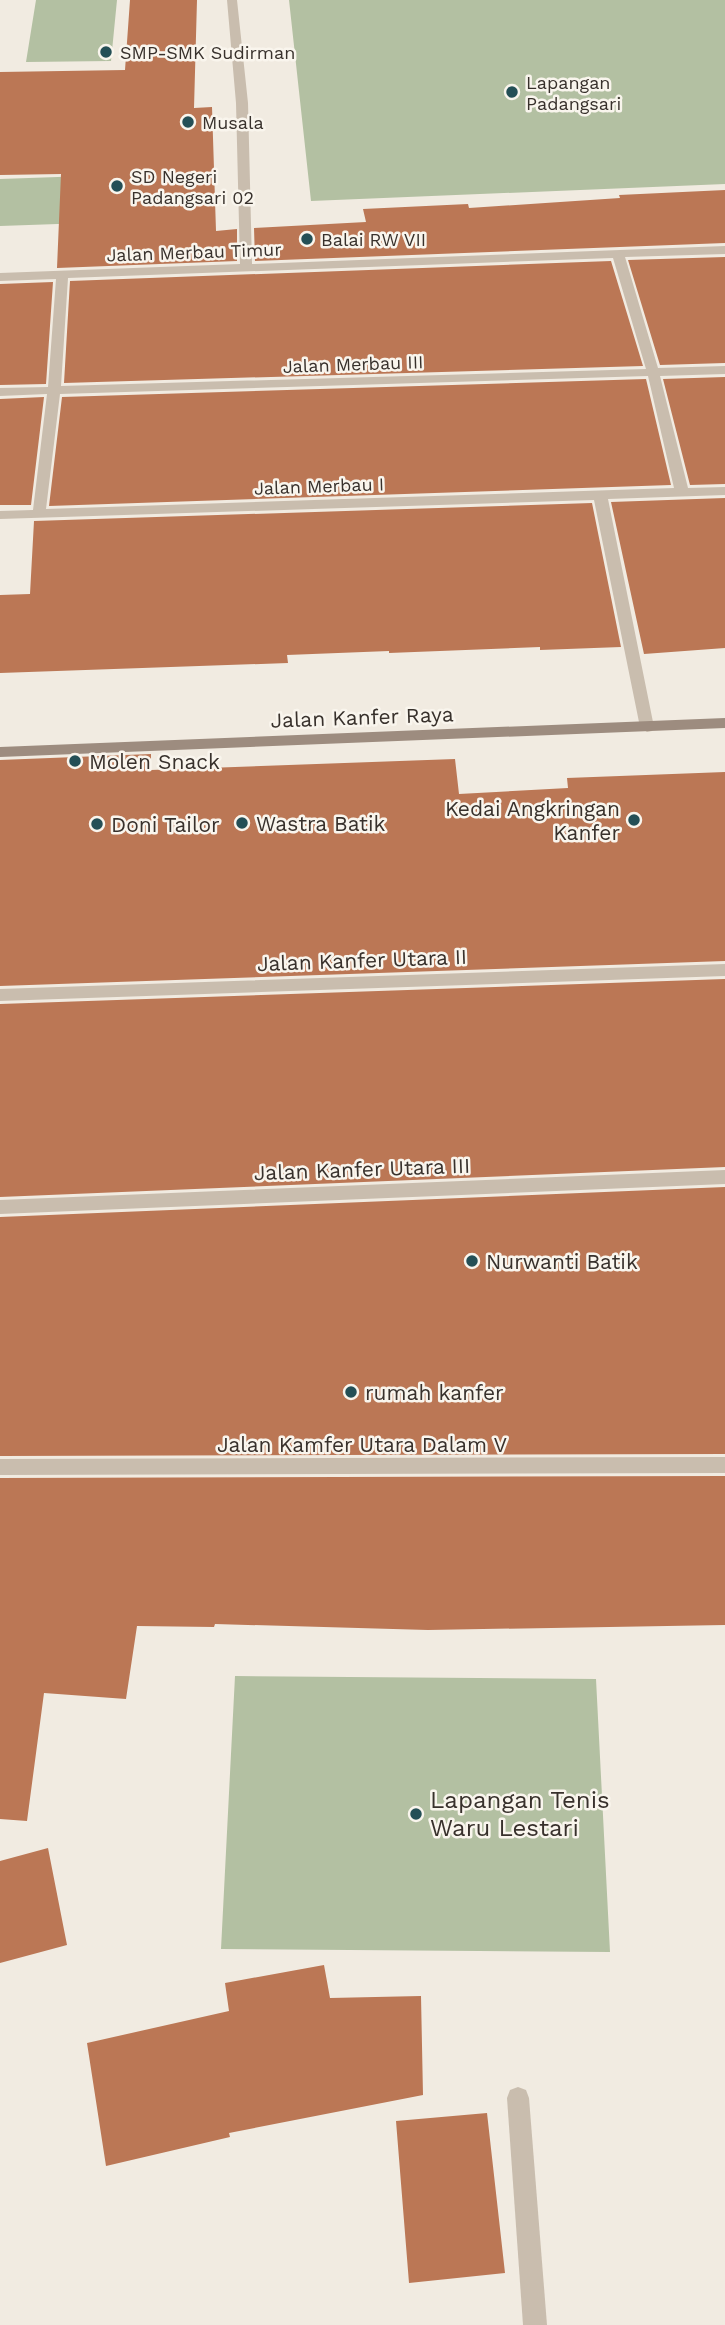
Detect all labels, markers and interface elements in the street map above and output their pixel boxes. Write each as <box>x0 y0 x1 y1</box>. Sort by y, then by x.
place label: SMP-SMK Sudirman <box>120 42 295 63</box>
marker: SMP-SMK Sudirman <box>98 44 114 60</box>
place label: Lapangan Padangsari <box>526 72 621 114</box>
marker: Lapangan Padangsari <box>504 84 520 100</box>
place label: Musala <box>202 112 264 133</box>
marker: Musala <box>180 114 196 130</box>
place label: SD Negeri Padangsari 02 <box>131 166 254 208</box>
marker: SD Negeri Padangsari 02 <box>109 178 125 194</box>
place label: Balai RW VII <box>321 229 426 250</box>
marker: Balai RW VII <box>299 231 315 247</box>
street label: Jalan Merbau Timur <box>106 238 282 266</box>
street label: Jalan Merbau III <box>282 351 424 377</box>
street label: Jalan Merbau I <box>254 473 384 499</box>
street label: Jalan Kanfer Raya <box>270 701 454 733</box>
place label: Molen Snack <box>89 749 220 774</box>
marker: Molen Snack <box>67 753 83 769</box>
place label: Kedai Angkringan Kanfer <box>445 796 620 845</box>
place label: Wastra Batik <box>256 811 385 836</box>
place label: Doni Tailor <box>111 812 220 837</box>
marker: Kedai Angkringan Kanfer <box>626 812 642 828</box>
marker: Wastra Batik <box>234 815 250 831</box>
marker: Doni Tailor <box>89 816 105 832</box>
street label: Jalan Kanfer Utara II <box>257 944 467 976</box>
street label: Jalan Kanfer Utara III <box>253 1153 471 1185</box>
place label: Nurwanti Batik <box>486 1249 638 1274</box>
marker: Nurwanti Batik <box>464 1253 480 1269</box>
place label: rumah kanfer <box>365 1380 504 1405</box>
marker: rumah kanfer <box>343 1384 359 1400</box>
street label: Jalan Kamfer Utara Dalam V <box>217 1432 508 1457</box>
place label: Lapangan Tenis Waru Lestari <box>430 1786 610 1842</box>
marker: Lapangan Tenis Waru Lestari <box>408 1806 424 1822</box>

